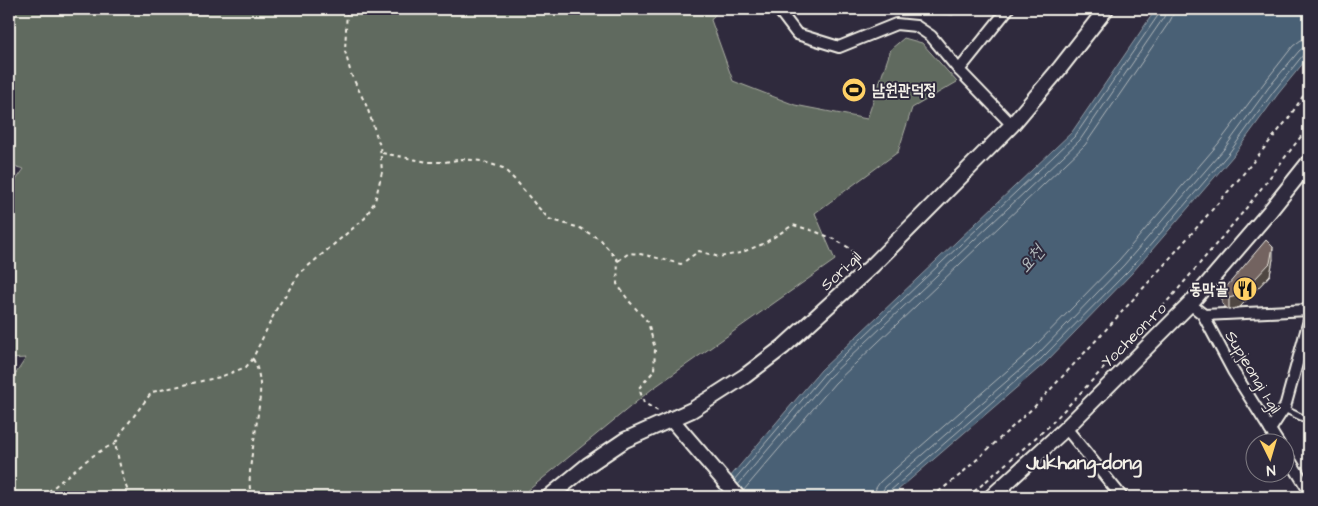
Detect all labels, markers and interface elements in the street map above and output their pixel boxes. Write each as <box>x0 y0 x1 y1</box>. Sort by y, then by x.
sports icon: 남원관덕정 <box>841 77 867 103</box>
place label: 남원관덕정 <box>872 79 936 101</box>
water label: 요천 <box>1012 239 1051 278</box>
street label: Sori-gil <box>816 246 867 296</box>
restaurant icon: 동막골 <box>1232 276 1258 302</box>
place label: 동막골 <box>1189 278 1228 300</box>
street label: Yocheon-ro <box>1097 298 1171 372</box>
street label: Supjeongi 1-gil <box>1219 326 1286 418</box>
north arrow <box>1246 434 1296 484</box>
district label: Jukhang-dong <box>1025 450 1142 478</box>
text: N <box>1266 460 1276 480</box>

